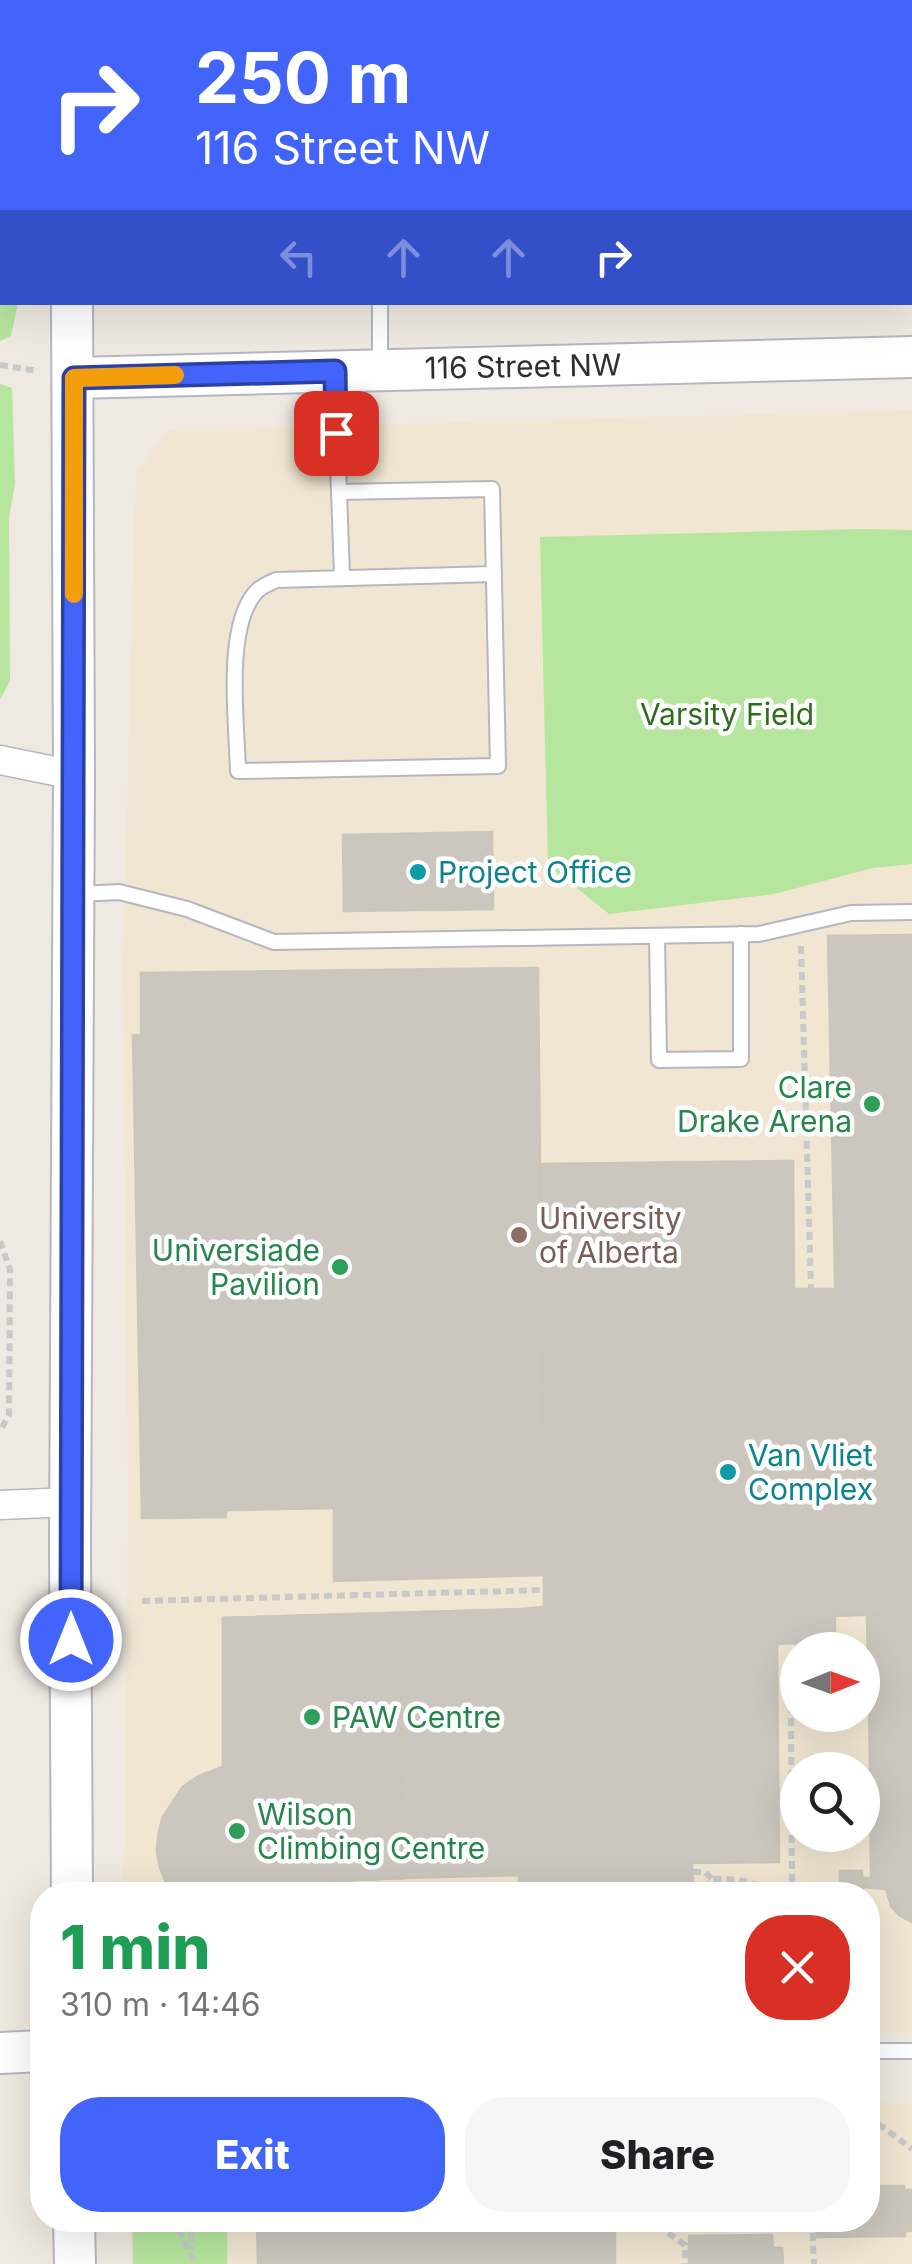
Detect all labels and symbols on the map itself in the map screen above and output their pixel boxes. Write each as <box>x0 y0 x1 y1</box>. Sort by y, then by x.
street label: 116 Street NW <box>424 346 622 386</box>
pin <box>294 391 379 476</box>
park label: Varsity Field <box>640 696 814 732</box>
place label: Project Office <box>438 854 632 890</box>
marker: Project Office <box>407 861 429 883</box>
place label: Clare Drake Arena <box>677 1069 852 1139</box>
marker: Clare Drake Arena <box>861 1093 883 1115</box>
place label: University of Alberta <box>539 1200 682 1270</box>
marker: University of Alberta <box>508 1224 530 1246</box>
place label: Universiade Pavilion <box>152 1232 320 1302</box>
marker: Universiade Pavilion <box>329 1256 351 1278</box>
place label: Van Vliet Complex <box>748 1437 873 1507</box>
marker: Van Vliet Complex <box>717 1461 739 1483</box>
position arrow <box>19 1588 123 1692</box>
north arrow <box>780 1632 880 1732</box>
place label: PAW Centre <box>332 1699 501 1735</box>
marker: PAW Centre <box>301 1706 323 1728</box>
place label: Wilson Climbing Centre <box>257 1796 485 1866</box>
marker: Wilson Climbing Centre <box>226 1820 248 1842</box>

